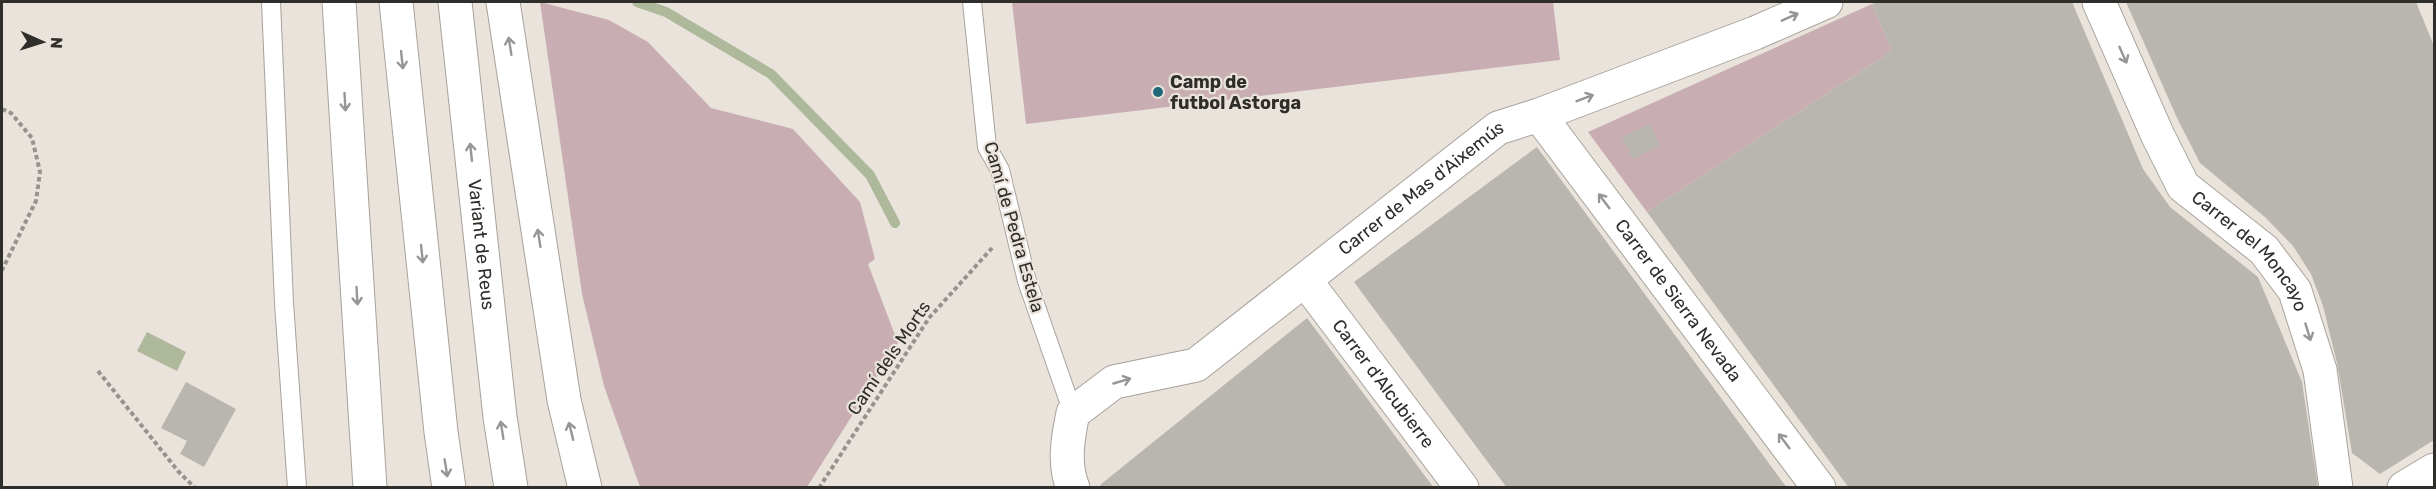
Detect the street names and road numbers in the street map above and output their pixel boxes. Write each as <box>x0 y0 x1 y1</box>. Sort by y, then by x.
street label: Carrer de Mas d'Aixemús <box>1334 116 1506 260</box>
street label: Camí de Pedra Estela <box>979 139 1049 315</box>
street label: Variant de Reus <box>463 178 499 311</box>
street label: Carrer del Moncayo <box>2187 186 2312 314</box>
street label: Carrer de Sierra Nevada <box>1610 215 1746 386</box>
street label: Camí dels Morts <box>843 297 935 419</box>
street label: Carrer d'Alcubierre <box>1328 315 1439 453</box>

